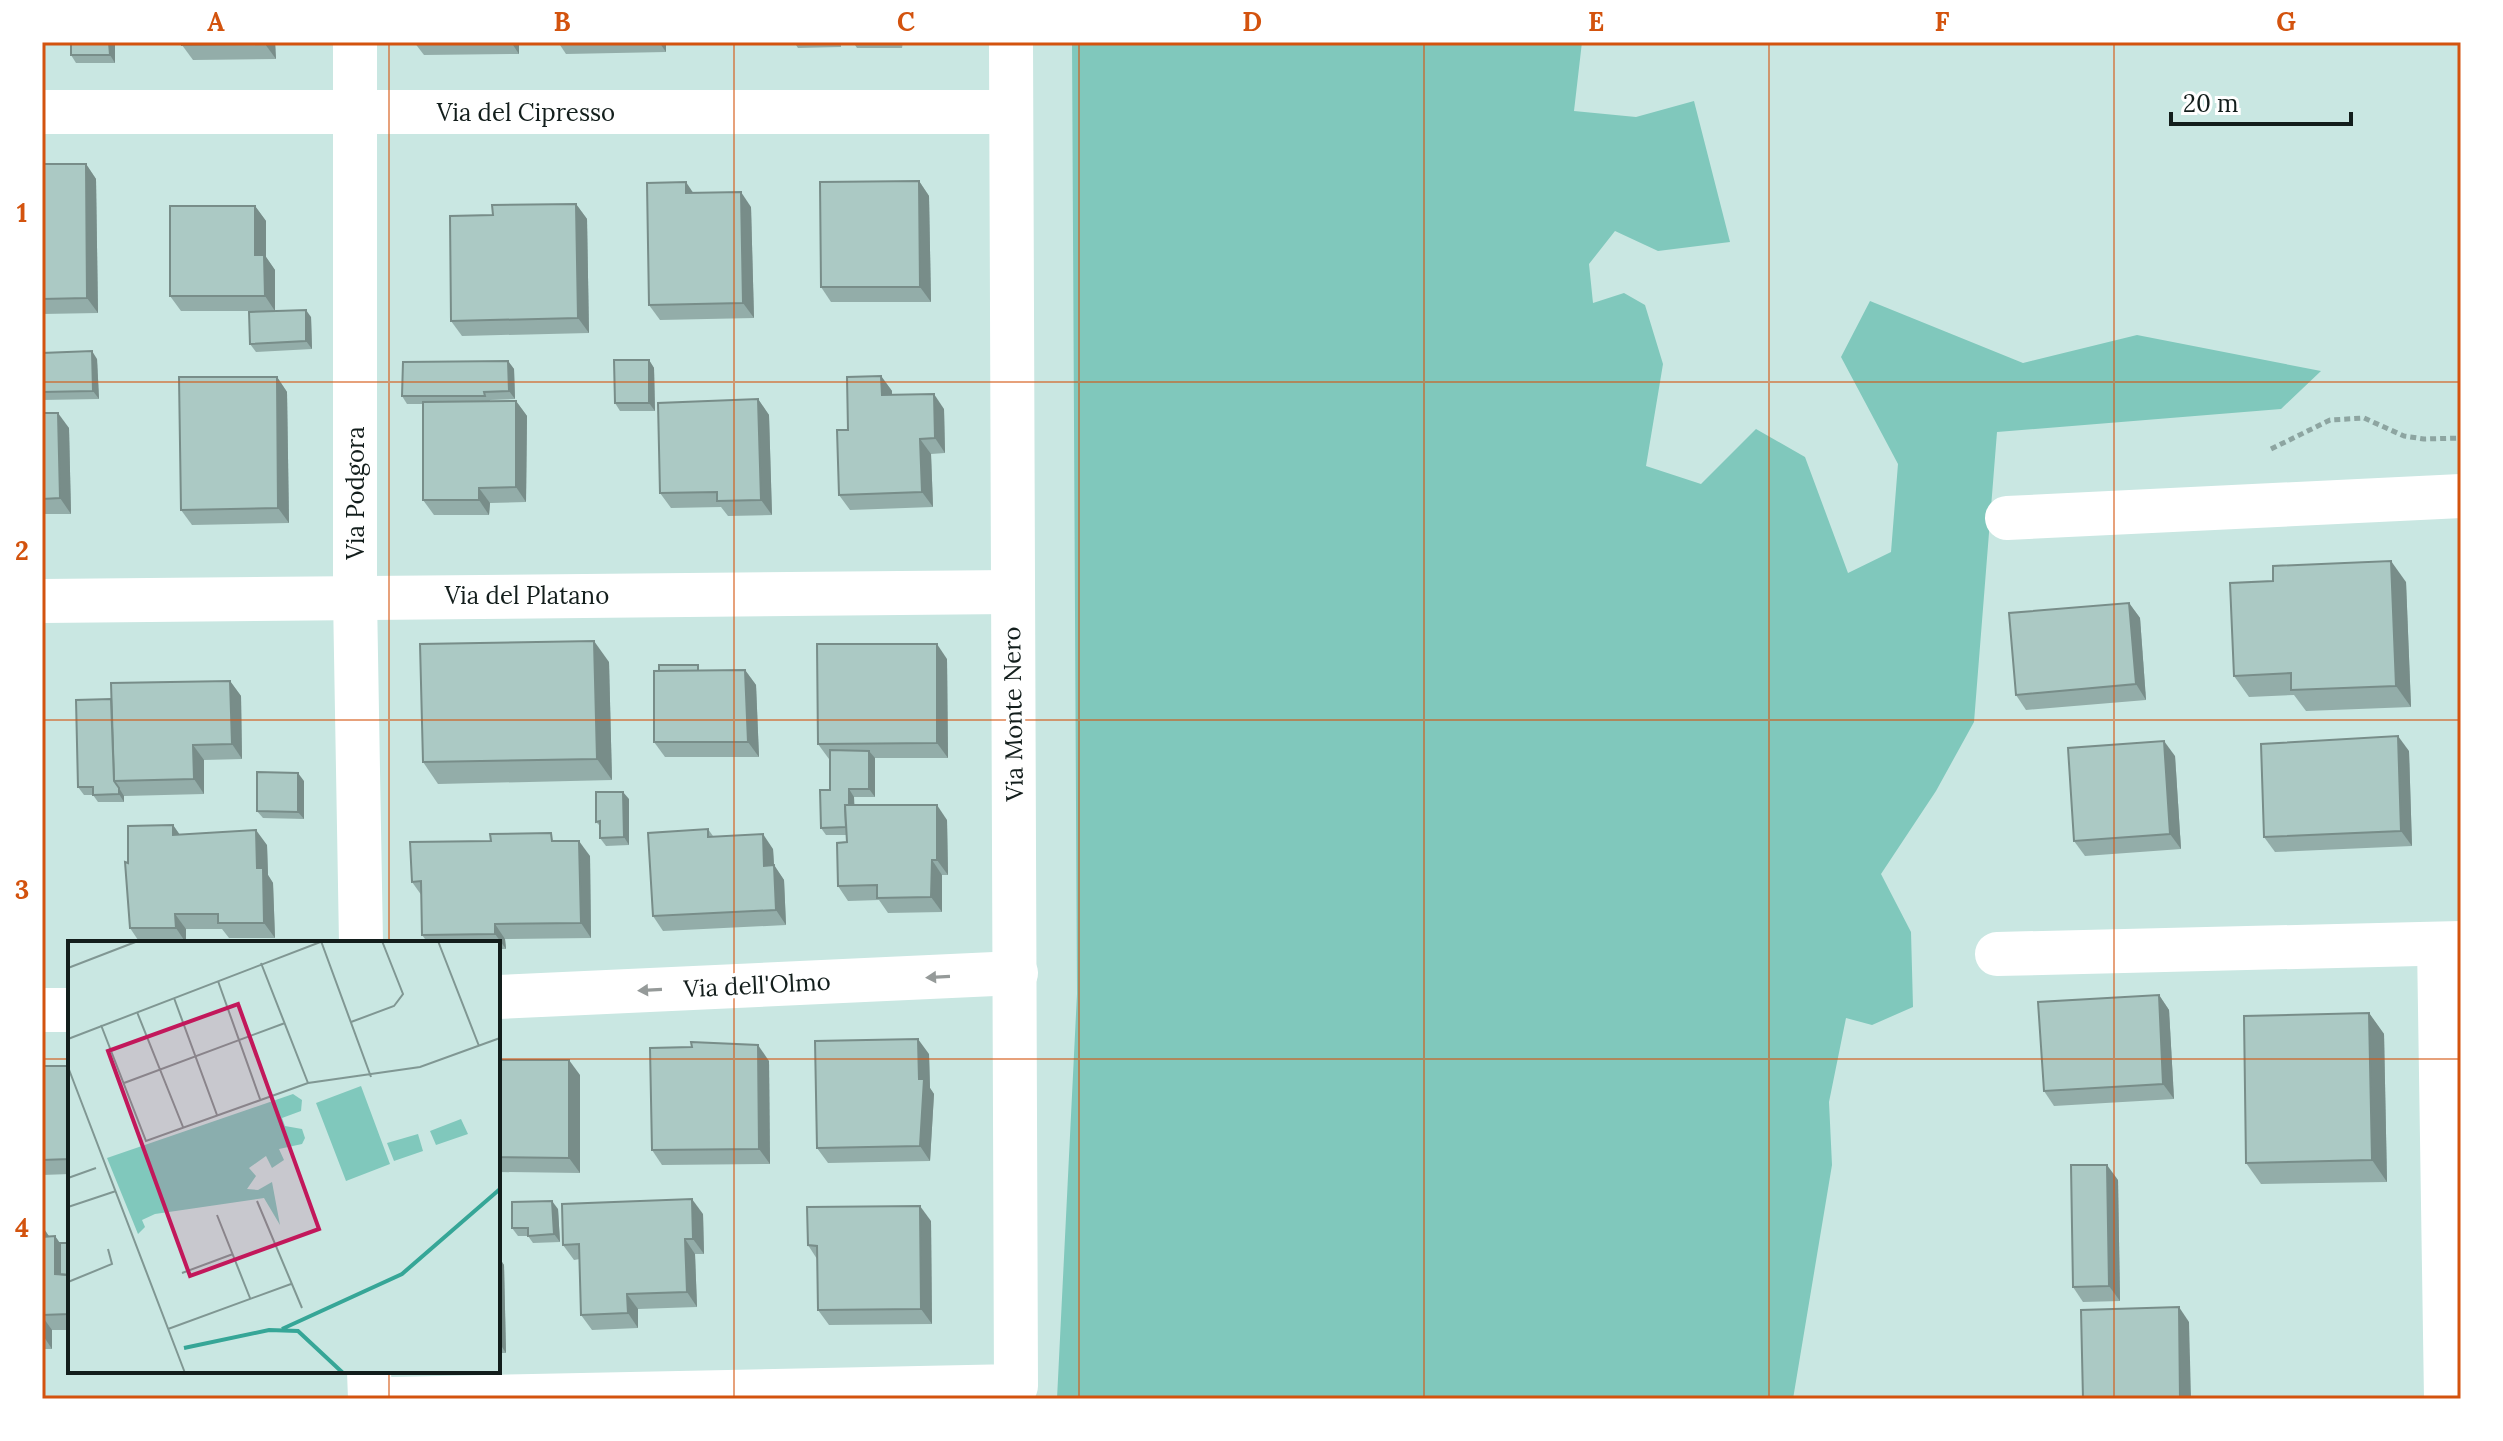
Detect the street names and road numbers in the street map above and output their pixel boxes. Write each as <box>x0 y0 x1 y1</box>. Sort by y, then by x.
street label: Via del Cipresso <box>436 97 615 128</box>
street label: Via Podgora <box>340 426 371 561</box>
street label: Via del Platano <box>444 580 609 611</box>
street label: Via Monte Nero <box>996 626 1030 803</box>
street label: Via dell'Olmo <box>682 966 831 1004</box>

